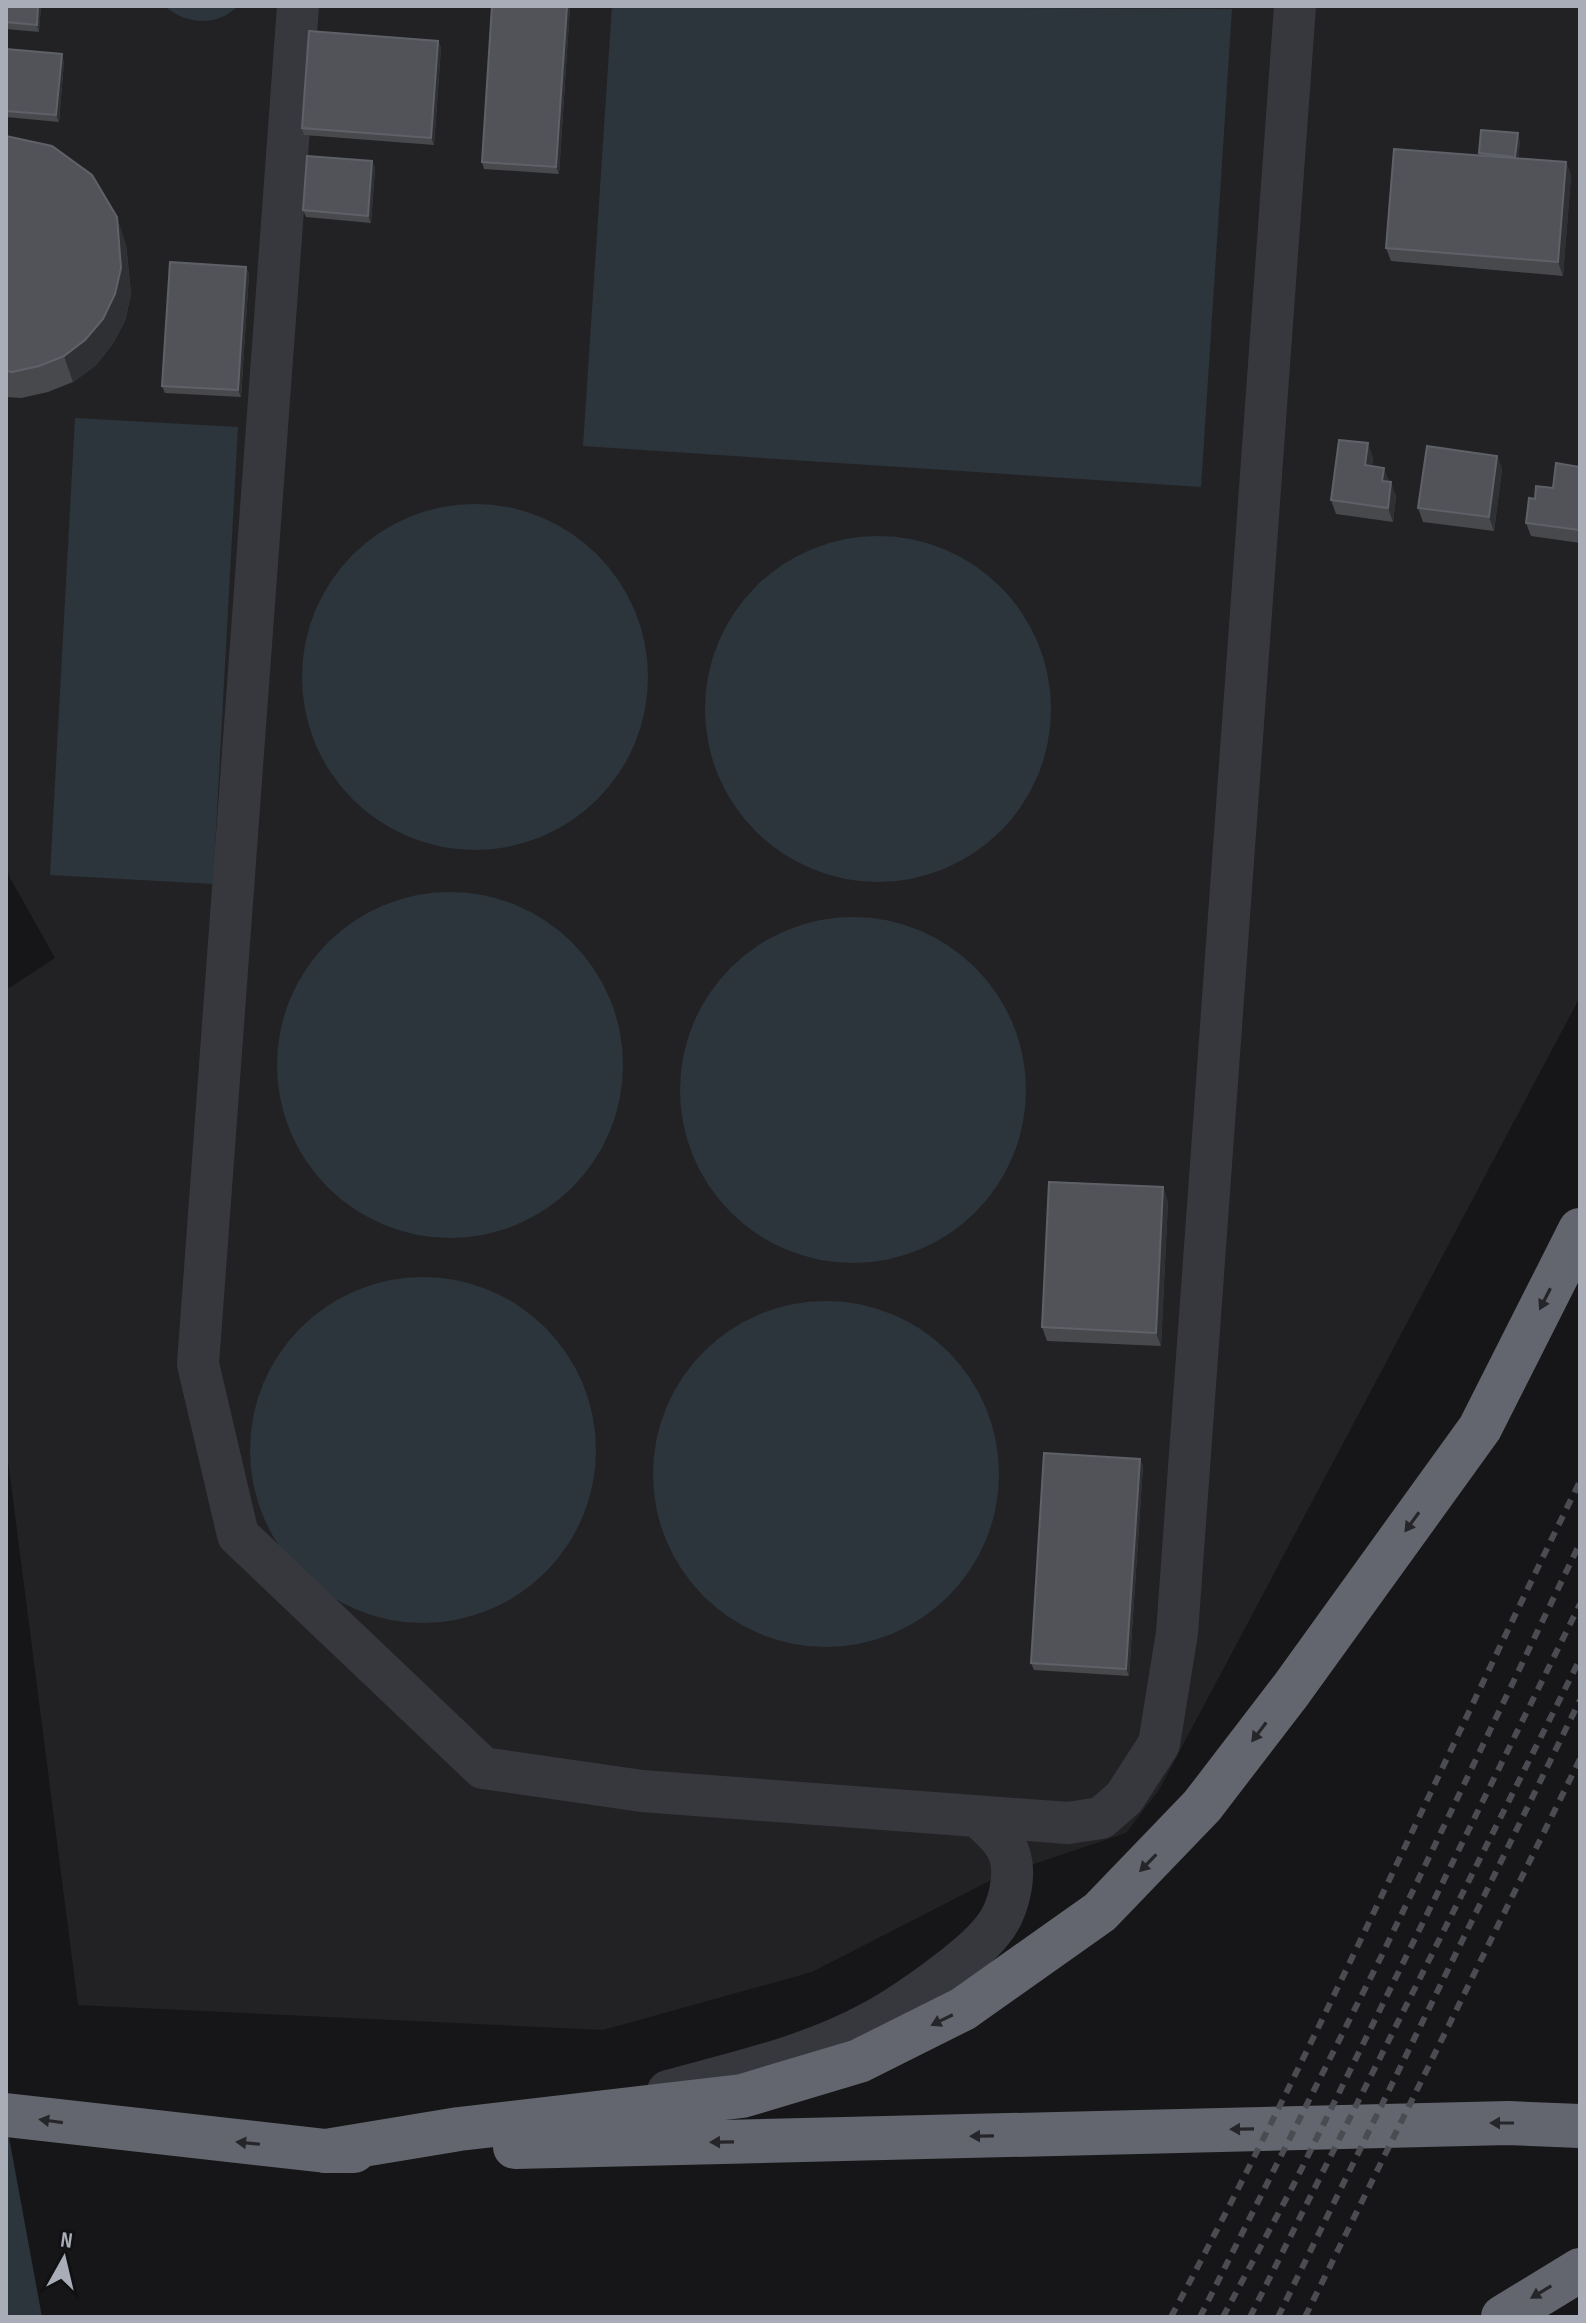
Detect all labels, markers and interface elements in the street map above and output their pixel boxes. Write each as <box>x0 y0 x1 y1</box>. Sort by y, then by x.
one-way arrow <box>1538 1288 1551 1311</box>
one-way arrow <box>1404 1511 1420 1533</box>
one-way arrow <box>1251 1722 1267 1742</box>
one-way arrow <box>1139 1853 1157 1872</box>
one-way arrow <box>930 2013 953 2026</box>
one-way arrow <box>38 2114 63 2127</box>
one-way arrow <box>1489 2117 1514 2130</box>
one-way arrow <box>1229 2123 1254 2136</box>
one-way arrow <box>969 2129 994 2142</box>
one-way arrow <box>709 2136 734 2148</box>
one-way arrow <box>235 2137 260 2150</box>
north arrow <box>24 2219 104 2299</box>
text: N <box>59 2226 74 2255</box>
one-way arrow <box>1530 2285 1552 2299</box>

